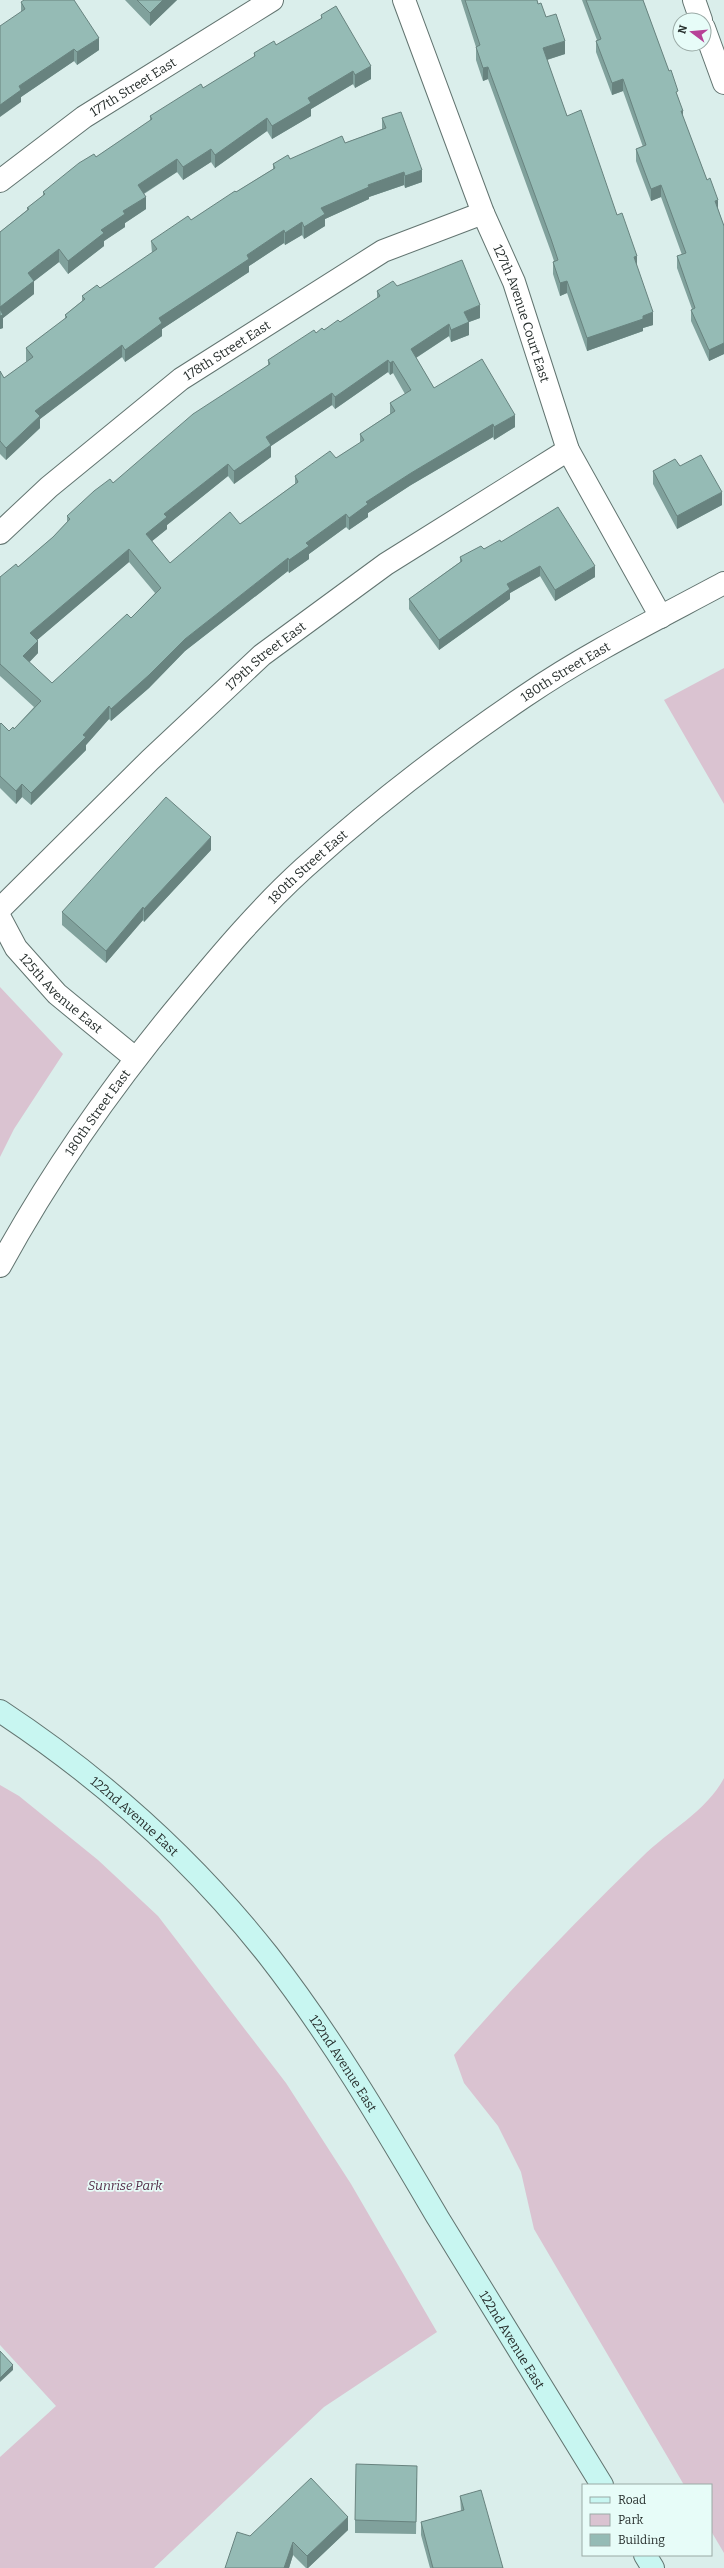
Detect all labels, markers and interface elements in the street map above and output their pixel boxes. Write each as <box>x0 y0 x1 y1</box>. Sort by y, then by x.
north arrow <box>672 12 712 52</box>
text: N <box>675 23 690 35</box>
street label: 177th Street East <box>87 54 179 119</box>
street label: 127th Avenue Court East <box>491 242 553 384</box>
street label: 178th Street East <box>181 317 273 383</box>
street label: 179th Street East <box>222 618 308 693</box>
street label: 180th Street East <box>518 638 613 704</box>
street label: 180th Street East <box>264 826 350 906</box>
street label: 125th Avenue East <box>17 950 106 1036</box>
street label: 180th Street East <box>61 1066 133 1158</box>
street label: 122nd Avenue East <box>88 1773 182 1859</box>
street label: 122nd Avenue East <box>307 2012 380 2115</box>
park label: Sunrise Park <box>88 2178 163 2193</box>
street label: 122nd Avenue East <box>477 2288 548 2392</box>
legend <box>582 2484 712 2556</box>
text: Road <box>618 2493 646 2507</box>
text: Park <box>618 2513 644 2527</box>
text: Building <box>618 2533 665 2547</box>

